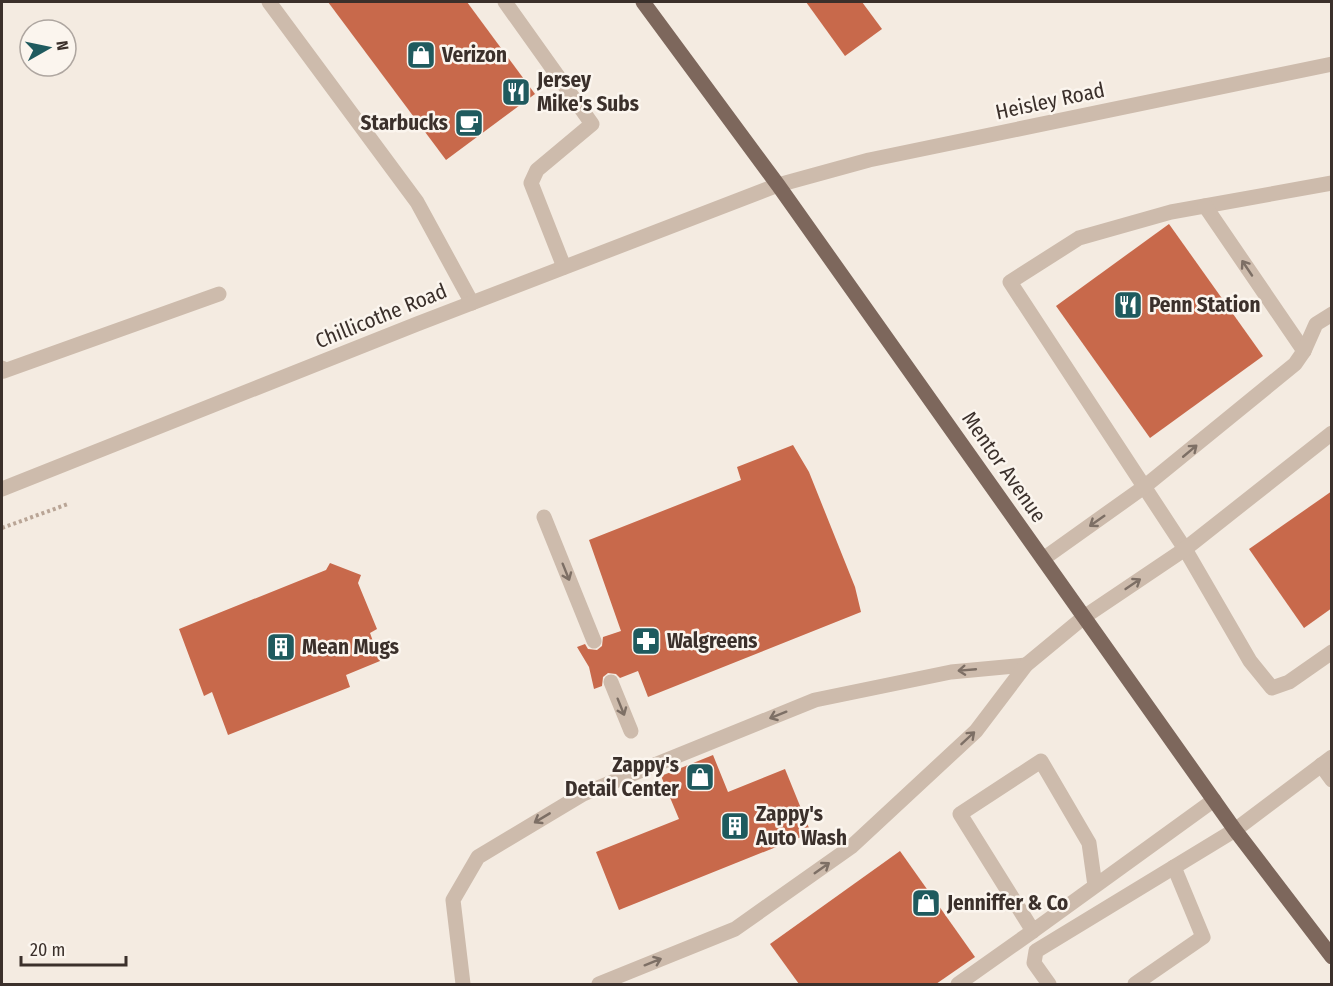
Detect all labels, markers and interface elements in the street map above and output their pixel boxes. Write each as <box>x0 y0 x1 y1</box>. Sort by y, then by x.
north arrow <box>18 18 78 78</box>
shop icon: Verizon <box>405 39 437 71</box>
text: N <box>52 40 72 52</box>
place label: Verizon <box>441 42 507 68</box>
place label: Jersey Mike's Subs <box>536 67 639 117</box>
restaurant icon: Jersey Mike's Subs <box>500 76 532 108</box>
street label: Heisley Road <box>993 77 1107 125</box>
cafe icon: Starbucks <box>453 107 485 139</box>
place label: Starbucks <box>361 110 448 136</box>
one-way arrow <box>1241 261 1253 277</box>
street label: Chillicothe Road <box>311 278 451 354</box>
restaurant icon: Penn Station <box>1112 289 1144 321</box>
place label: Penn Station <box>1149 292 1260 318</box>
street label: Mentor Avenue <box>956 407 1052 527</box>
one-way arrow <box>1182 444 1197 458</box>
one-way arrow <box>1089 515 1105 527</box>
one-way arrow <box>561 562 572 580</box>
one-way arrow <box>1124 578 1140 590</box>
pharmacy icon: Walgreens <box>630 625 662 657</box>
place label: Walgreens <box>667 628 758 654</box>
building icon: Mean Mugs <box>265 631 297 663</box>
place label: Mean Mugs <box>302 634 399 660</box>
one-way arrow <box>958 665 978 676</box>
one-way arrow <box>616 697 627 715</box>
one-way arrow <box>769 710 788 721</box>
one-way arrow <box>960 731 975 745</box>
place label: Zappy's Detail Center <box>565 752 679 802</box>
shop icon: Zappy's Detail Center <box>684 761 716 793</box>
place label: Zappy's Auto Wash <box>755 801 847 851</box>
building icon: Zappy's Auto Wash <box>719 810 751 842</box>
one-way arrow <box>534 813 551 825</box>
one-way arrow <box>814 862 830 874</box>
shop icon: Jenniffer & Co <box>910 887 942 919</box>
place label: Jenniffer & Co <box>946 890 1068 916</box>
scale bar <box>21 929 126 967</box>
text: 20 m <box>30 939 65 961</box>
one-way arrow <box>643 956 662 967</box>

